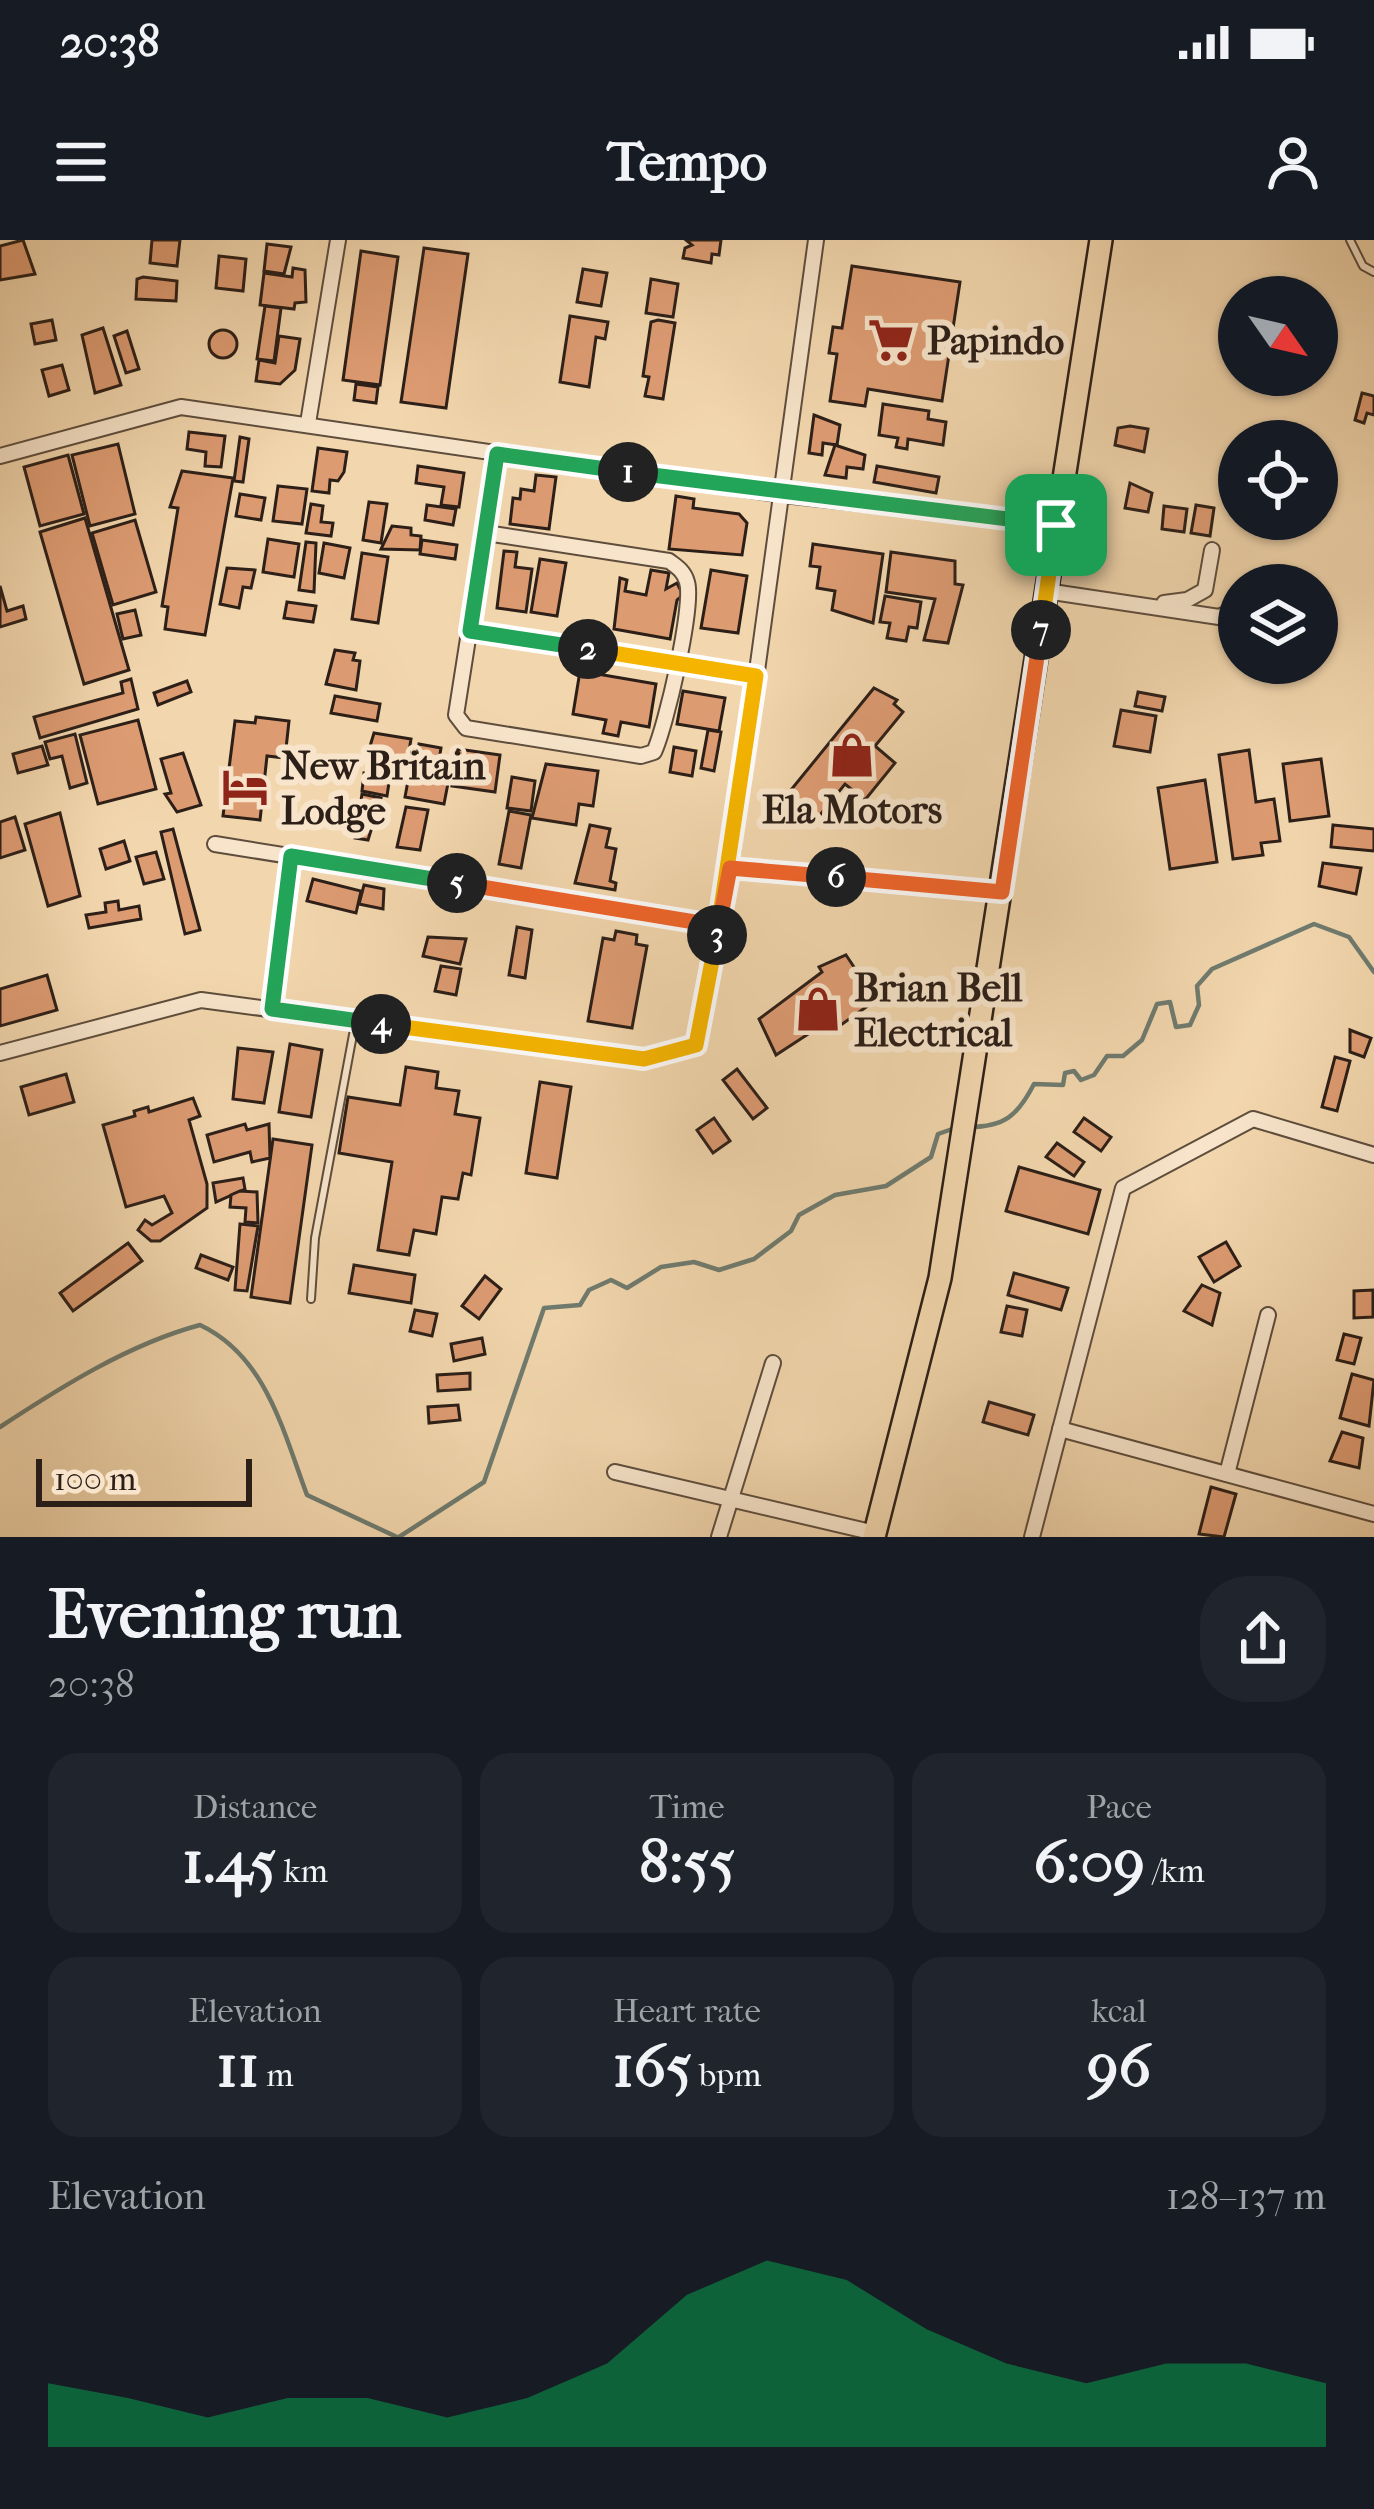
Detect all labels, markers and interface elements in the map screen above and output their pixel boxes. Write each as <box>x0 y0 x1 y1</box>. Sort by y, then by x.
text: 20:38 <box>60 16 160 69</box>
icon: menu <box>48 129 114 195</box>
icon: person <box>1260 129 1326 195</box>
text: Tempo <box>607 131 767 194</box>
north arrow <box>1218 276 1338 396</box>
map controls <box>1218 276 1338 684</box>
supermarket icon: Papindo <box>866 315 916 365</box>
place label: Papindo <box>927 318 1064 364</box>
button: locate <box>1218 420 1338 540</box>
pin: 1 <box>598 442 658 502</box>
text: 1 <box>622 452 634 491</box>
pin <box>1005 474 1107 576</box>
icon: arrive <box>1023 492 1089 558</box>
button: layers <box>1218 564 1338 684</box>
pin: 7 <box>1011 600 1071 660</box>
text: 7 <box>1033 610 1049 649</box>
pin: 2 <box>558 619 618 679</box>
text: 2 <box>580 629 596 668</box>
shop icon: Ela Motors <box>827 730 877 780</box>
place label: New Britain Lodge <box>281 743 486 834</box>
hotel icon: New Britain Lodge <box>220 762 270 812</box>
place label: Ela Motors <box>762 787 942 833</box>
pin: 6 <box>806 847 866 907</box>
pin: 5 <box>427 853 487 913</box>
text: 6 <box>827 857 845 896</box>
text: 5 <box>450 863 464 902</box>
pin: 3 <box>687 905 747 965</box>
text: 3 <box>710 915 724 954</box>
place label: Brian Bell Electrical <box>854 965 1023 1056</box>
shop icon: Brian Bell Electrical <box>793 984 843 1034</box>
pin: 4 <box>351 994 411 1054</box>
text: 4 <box>371 1004 391 1043</box>
scale bar <box>36 1453 252 1506</box>
text: 100 m <box>54 1460 137 1499</box>
button: share <box>1200 1576 1326 1702</box>
text: Evening run <box>48 1577 401 1654</box>
text: 20:38 <box>48 1661 135 1707</box>
text: Distance <box>193 1788 317 1827</box>
text: Time <box>650 1788 725 1827</box>
text: Pace <box>1086 1788 1152 1827</box>
text: 1.45 <box>182 1827 276 1898</box>
text: 8:55 <box>639 1827 735 1898</box>
text: 6:09 <box>1033 1827 1145 1898</box>
text: km <box>276 1852 328 1891</box>
text: /km <box>1145 1852 1205 1891</box>
text: Elevation <box>188 1992 322 2031</box>
text: Heart rate <box>613 1992 761 2031</box>
text: kcal <box>1091 1992 1147 2031</box>
text: 11 <box>216 2031 259 2102</box>
text: 165 <box>612 2031 692 2102</box>
text: 96 <box>1087 2031 1151 2102</box>
text: m <box>259 2056 294 2095</box>
text: bpm <box>692 2056 762 2095</box>
text: Elevation <box>48 2173 206 2219</box>
text: 128–137 m <box>1166 2173 1326 2219</box>

